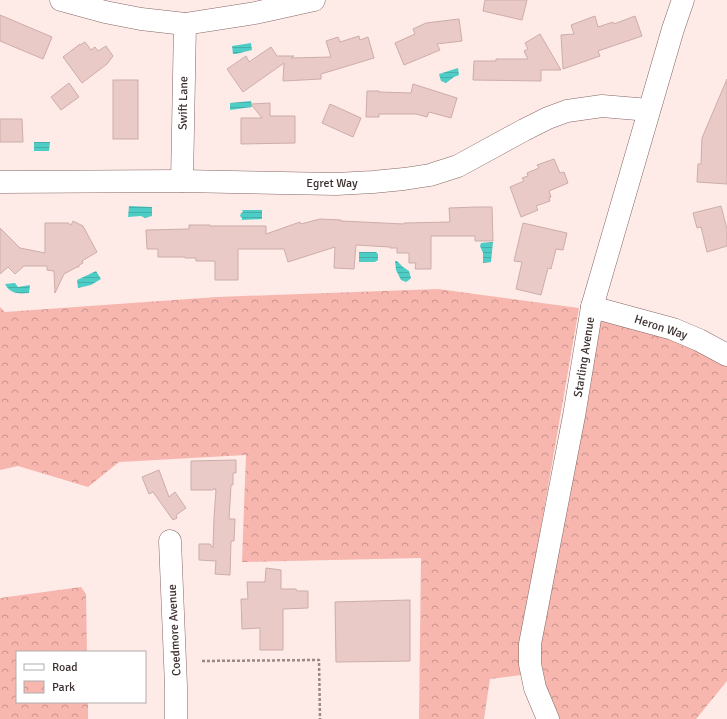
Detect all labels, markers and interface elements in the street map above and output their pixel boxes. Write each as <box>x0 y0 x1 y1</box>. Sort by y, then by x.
street label: Swift Lane <box>176 76 191 130</box>
street label: Egret Way <box>306 176 358 191</box>
street label: Heron Way <box>632 312 690 343</box>
street label: Starling Avenue <box>571 316 598 398</box>
street label: Coedmore Avenue <box>165 584 184 676</box>
legend <box>16 651 146 703</box>
text: Road <box>52 660 78 675</box>
text: Park <box>52 680 75 695</box>

